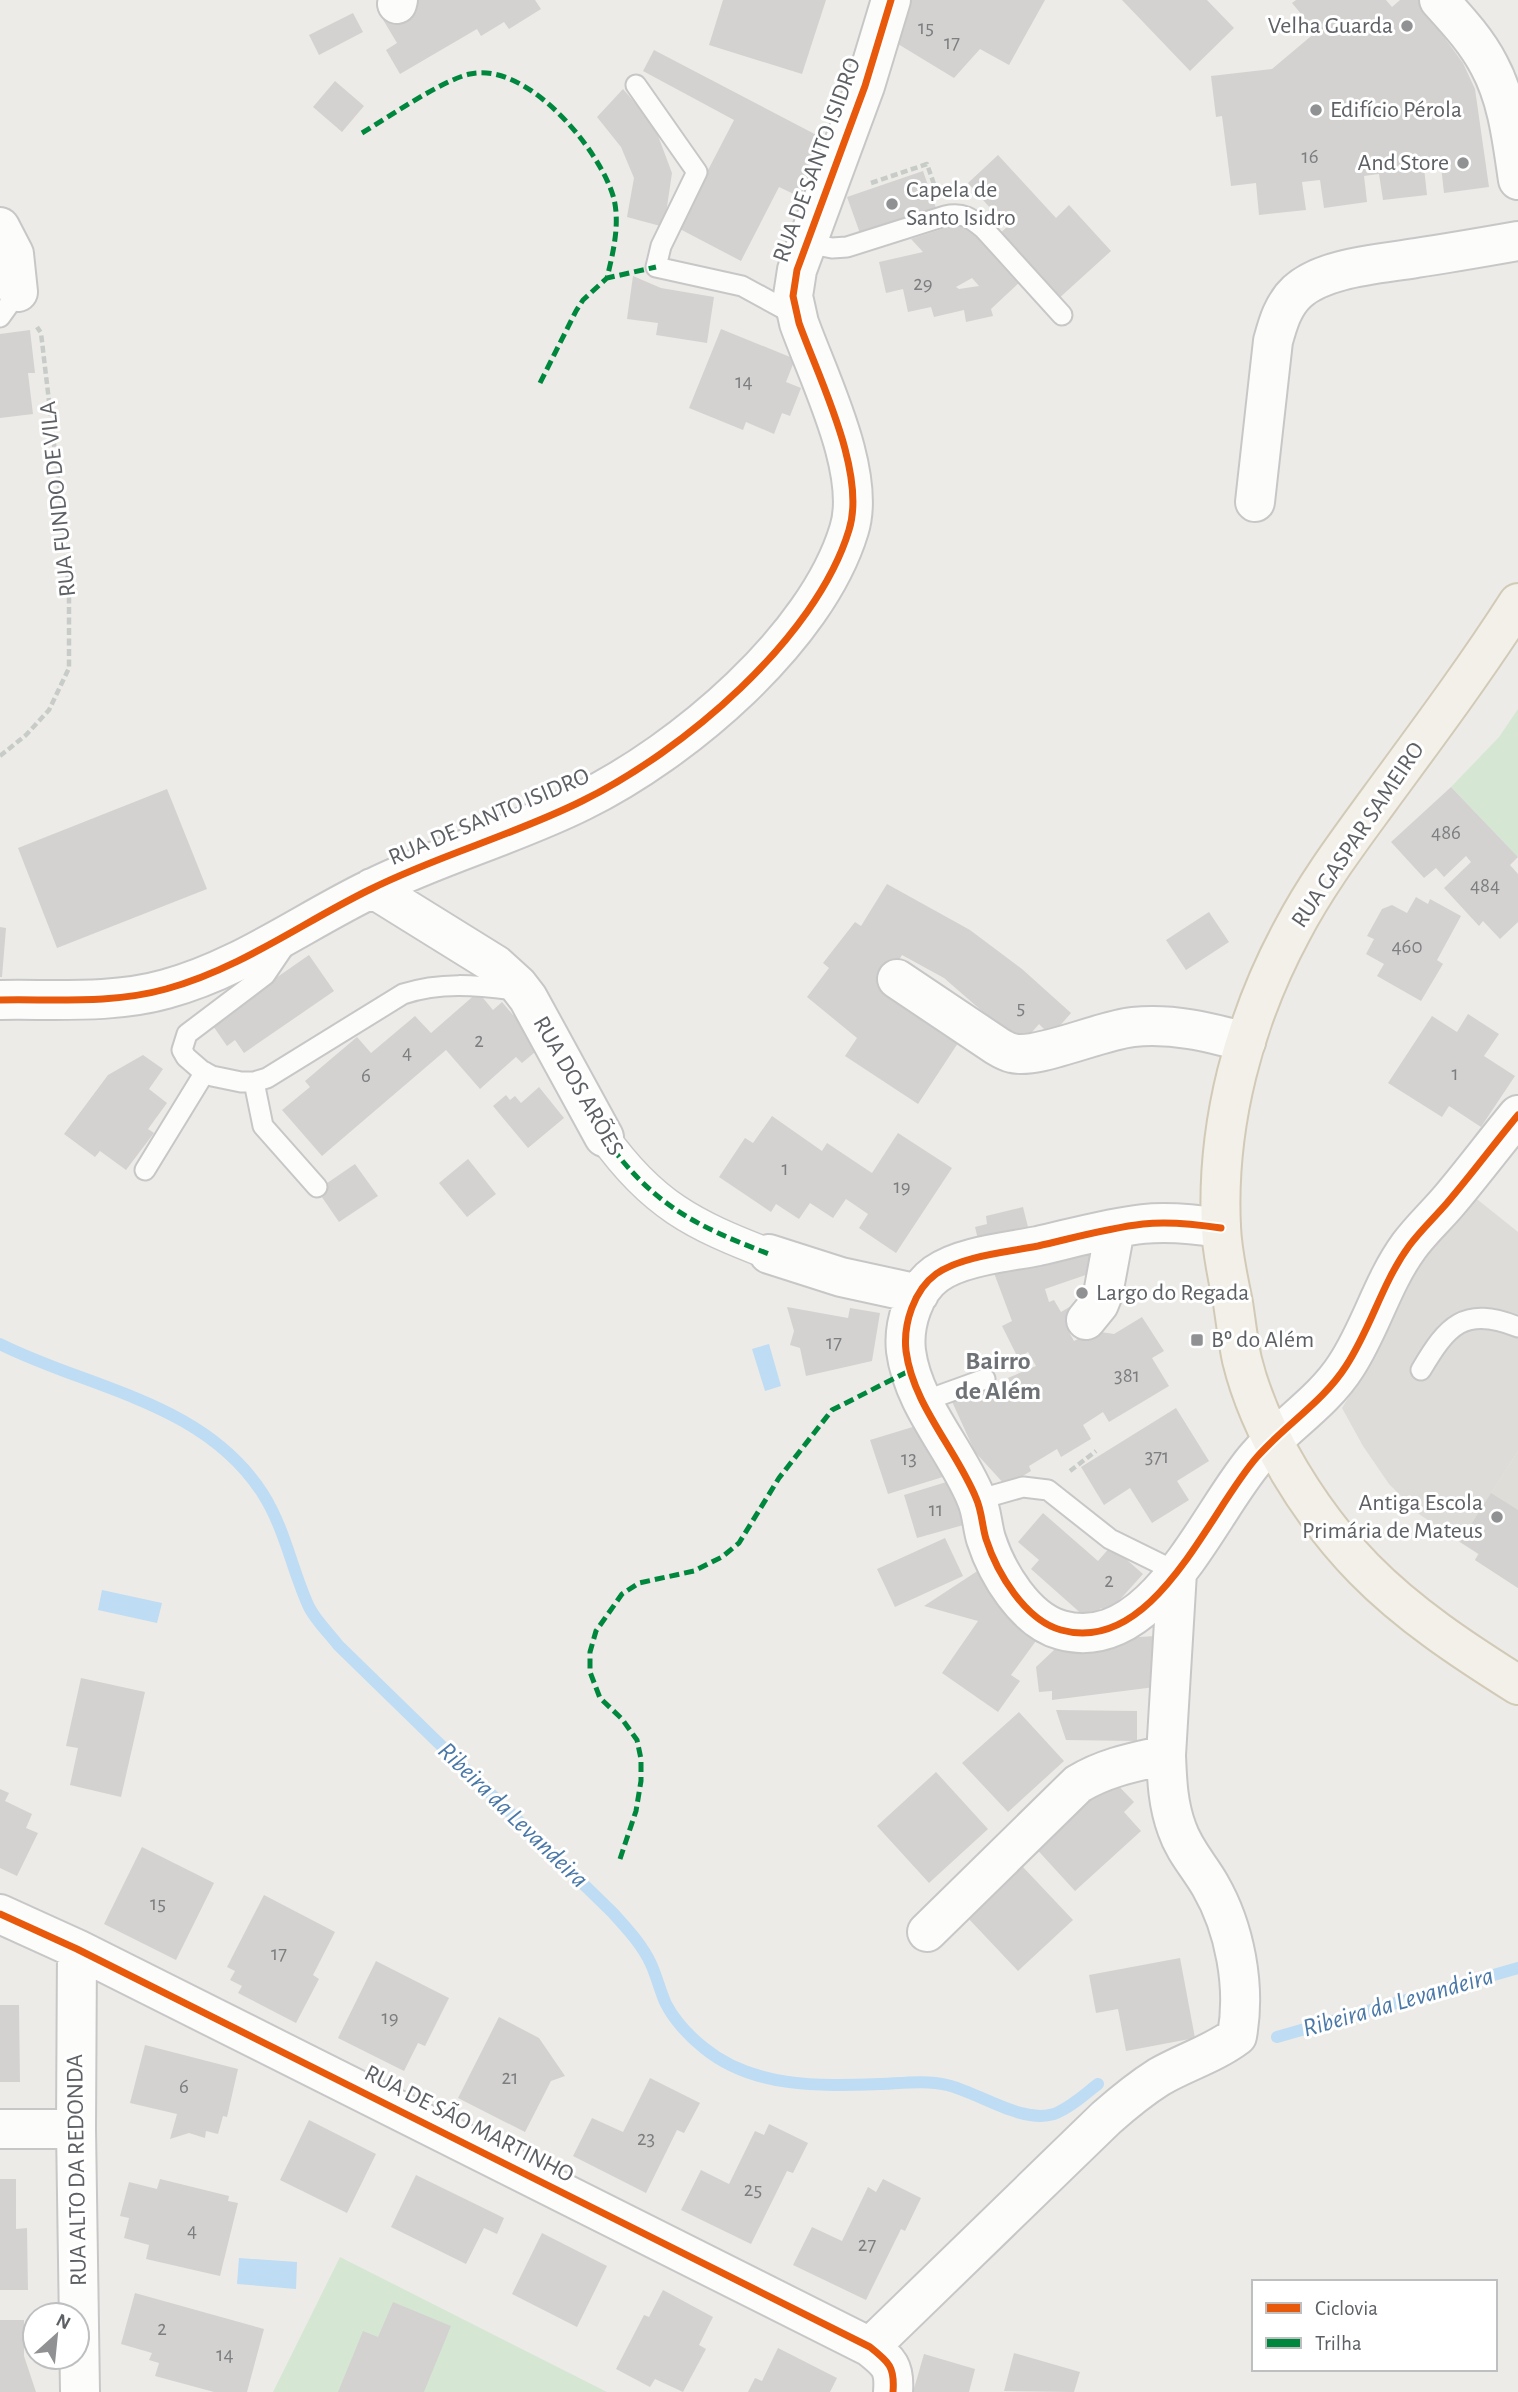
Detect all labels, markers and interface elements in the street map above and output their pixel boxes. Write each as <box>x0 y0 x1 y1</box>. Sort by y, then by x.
place label: Velha Guarda <box>1268 14 1393 38</box>
house number: 15 <box>918 17 934 38</box>
marker: Velha Guarda <box>1399 18 1415 34</box>
house number: 17 <box>944 32 960 53</box>
street label: RUA DE SANTO ISIDRO <box>769 55 865 265</box>
place label: Edifício Pérola <box>1330 98 1462 122</box>
marker: Edifício Pérola <box>1308 102 1324 118</box>
house number: 16 <box>1301 146 1319 167</box>
place label: And Store <box>1358 151 1449 175</box>
marker: And Store <box>1455 155 1471 171</box>
place label: Capela de Santo Isidro <box>906 178 1016 230</box>
marker: Capela de Santo Isidro <box>884 196 900 212</box>
house number: 29 <box>913 273 933 294</box>
house number: 14 <box>735 371 753 392</box>
street label: RUA FUNDO DE VILA <box>36 400 80 598</box>
street label: RUA GASPAR SAMEIRO <box>1287 738 1429 932</box>
street label: RUA DE SANTO ISIDRO <box>385 764 593 870</box>
house number: 486 <box>1431 822 1461 843</box>
house number: 484 <box>1470 875 1500 896</box>
house number: 460 <box>1391 936 1423 957</box>
house number: 5 <box>1017 997 1025 1018</box>
street label: RUA DOS ARÕES <box>529 1011 629 1160</box>
house number: 2 <box>474 1030 484 1051</box>
house number: 4 <box>402 1042 412 1063</box>
house number: 1 <box>1451 1063 1459 1084</box>
house number: 6 <box>361 1065 371 1086</box>
house number: 1 <box>781 1158 789 1179</box>
house number: 19 <box>893 1176 911 1197</box>
place label: Largo do Regada <box>1096 1281 1249 1305</box>
marker: Largo do Regada <box>1074 1285 1090 1301</box>
place label: Bº do Além <box>1211 1328 1314 1352</box>
house number: 17 <box>826 1332 842 1353</box>
marker: Bº do Além <box>1189 1332 1205 1348</box>
district label: Bairro de Além <box>955 1348 1041 1404</box>
house number: 381 <box>1114 1365 1140 1386</box>
house number: 371 <box>1145 1446 1169 1467</box>
house number: 13 <box>901 1448 917 1469</box>
place label: Antiga Escola Primária de Mateus <box>1302 1491 1483 1543</box>
house number: 11 <box>929 1499 943 1520</box>
marker: Antiga Escola Primária de Mateus <box>1489 1509 1505 1525</box>
house number: 2 <box>1104 1570 1114 1591</box>
water label: Ribeira da Levandeira <box>433 1737 593 1893</box>
house number: 15 <box>150 1893 166 1914</box>
house number: 17 <box>271 1943 287 1964</box>
water label: Ribeira da Levandeira <box>1300 1962 1496 2042</box>
house number: 19 <box>381 2007 399 2028</box>
street label: RUA ALTO DA REDONDA <box>63 2054 91 2286</box>
street label: RUA DE SÃO MARTINHO <box>360 2059 578 2187</box>
house number: 21 <box>502 2067 518 2088</box>
house number: 6 <box>179 2076 189 2097</box>
house number: 23 <box>637 2128 655 2149</box>
house number: 25 <box>744 2179 762 2200</box>
house number: 4 <box>187 2220 197 2241</box>
house number: 27 <box>858 2234 876 2255</box>
legend <box>1252 2280 1497 2371</box>
text: Ciclovia <box>1315 2298 1378 2319</box>
north arrow <box>21 2301 91 2371</box>
text: N <box>53 2311 73 2334</box>
house number: 2 <box>157 2318 167 2339</box>
text: Trilha <box>1315 2333 1362 2354</box>
house number: 14 <box>216 2344 234 2365</box>

